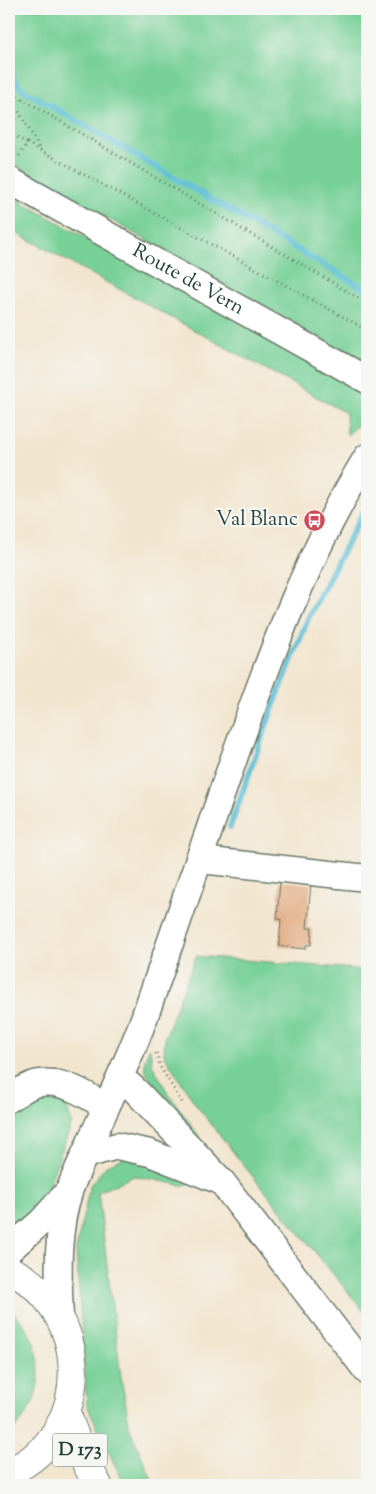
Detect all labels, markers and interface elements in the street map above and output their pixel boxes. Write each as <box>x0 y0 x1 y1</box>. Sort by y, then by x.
street label: Route de Vern <box>127 237 249 323</box>
place label: Val Blanc <box>216 506 298 535</box>
bus stop icon: Val Blanc <box>302 508 326 532</box>
road number: D 173 <box>52 1434 108 1466</box>

